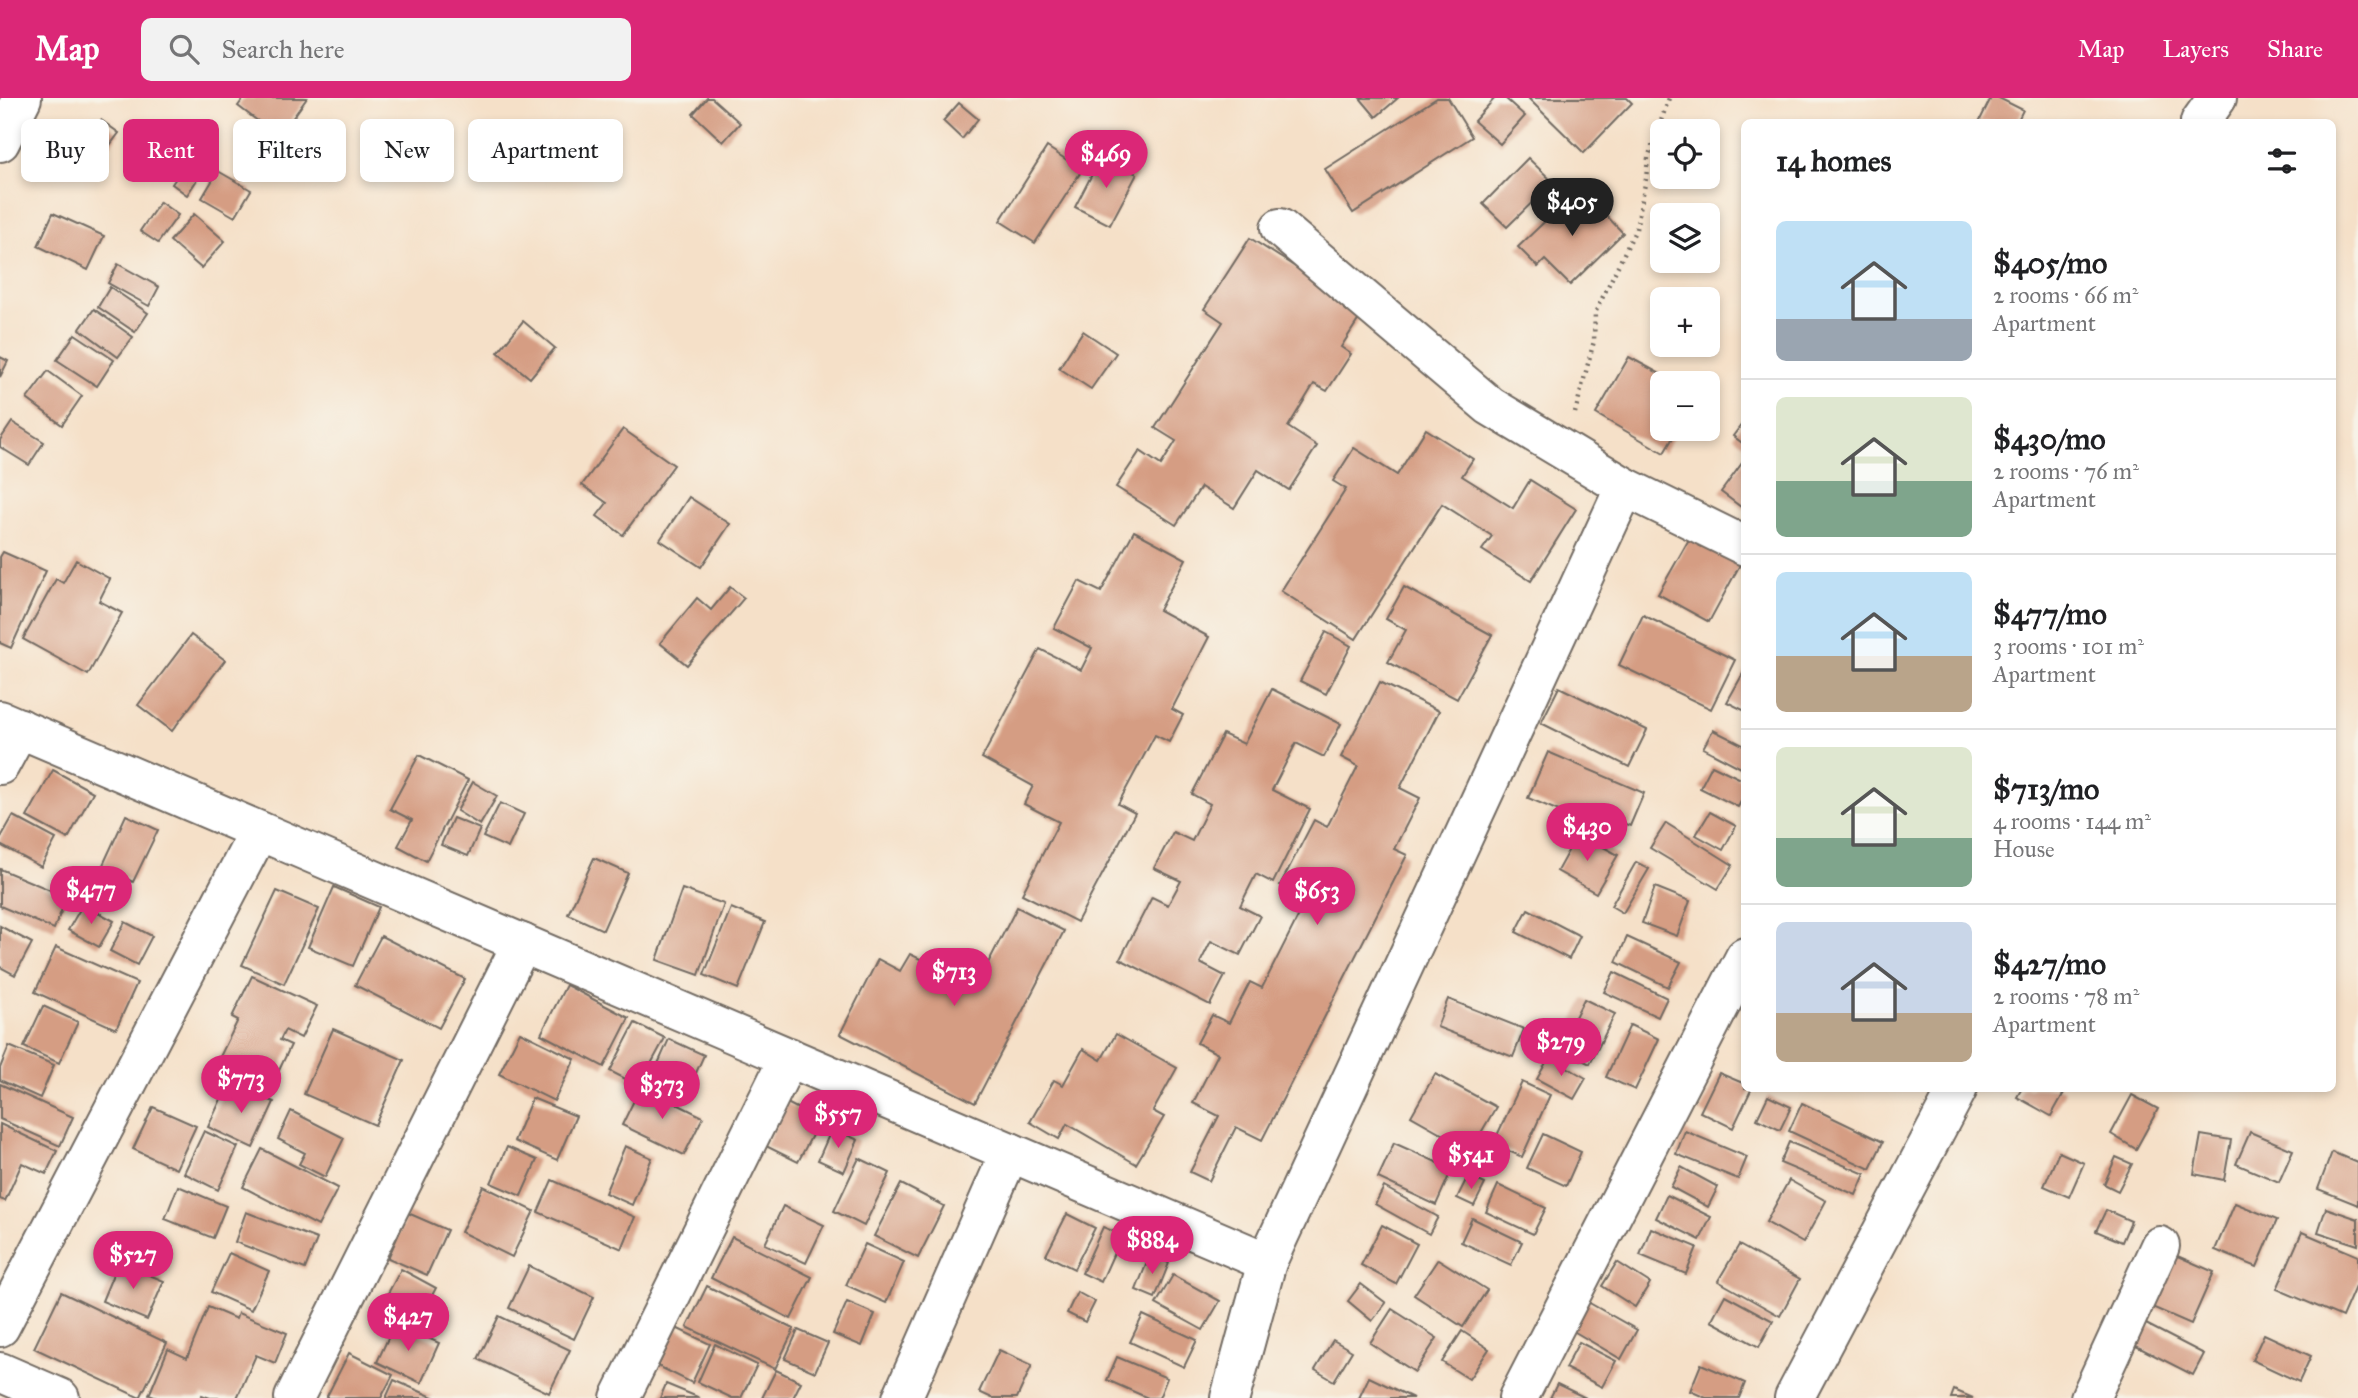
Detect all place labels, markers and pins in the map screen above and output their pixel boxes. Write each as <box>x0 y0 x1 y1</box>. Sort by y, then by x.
pin: $469 <box>1065 130 1147 190</box>
pin: $405 <box>1531 178 1613 238</box>
pin: $430 <box>1546 804 1628 863</box>
pin: $477 <box>50 866 132 926</box>
pin: $653 <box>1276 868 1358 927</box>
pin: $713 <box>913 948 995 1008</box>
pin: $279 <box>1520 1018 1602 1078</box>
pin: $773 <box>200 1056 282 1115</box>
pin: $373 <box>621 1062 703 1121</box>
pin: $557 <box>797 1090 879 1150</box>
pin: $541 <box>1430 1132 1512 1191</box>
pin: $884 <box>1111 1216 1193 1276</box>
pin: $527 <box>92 1232 174 1291</box>
pin: $427 <box>367 1294 449 1353</box>

